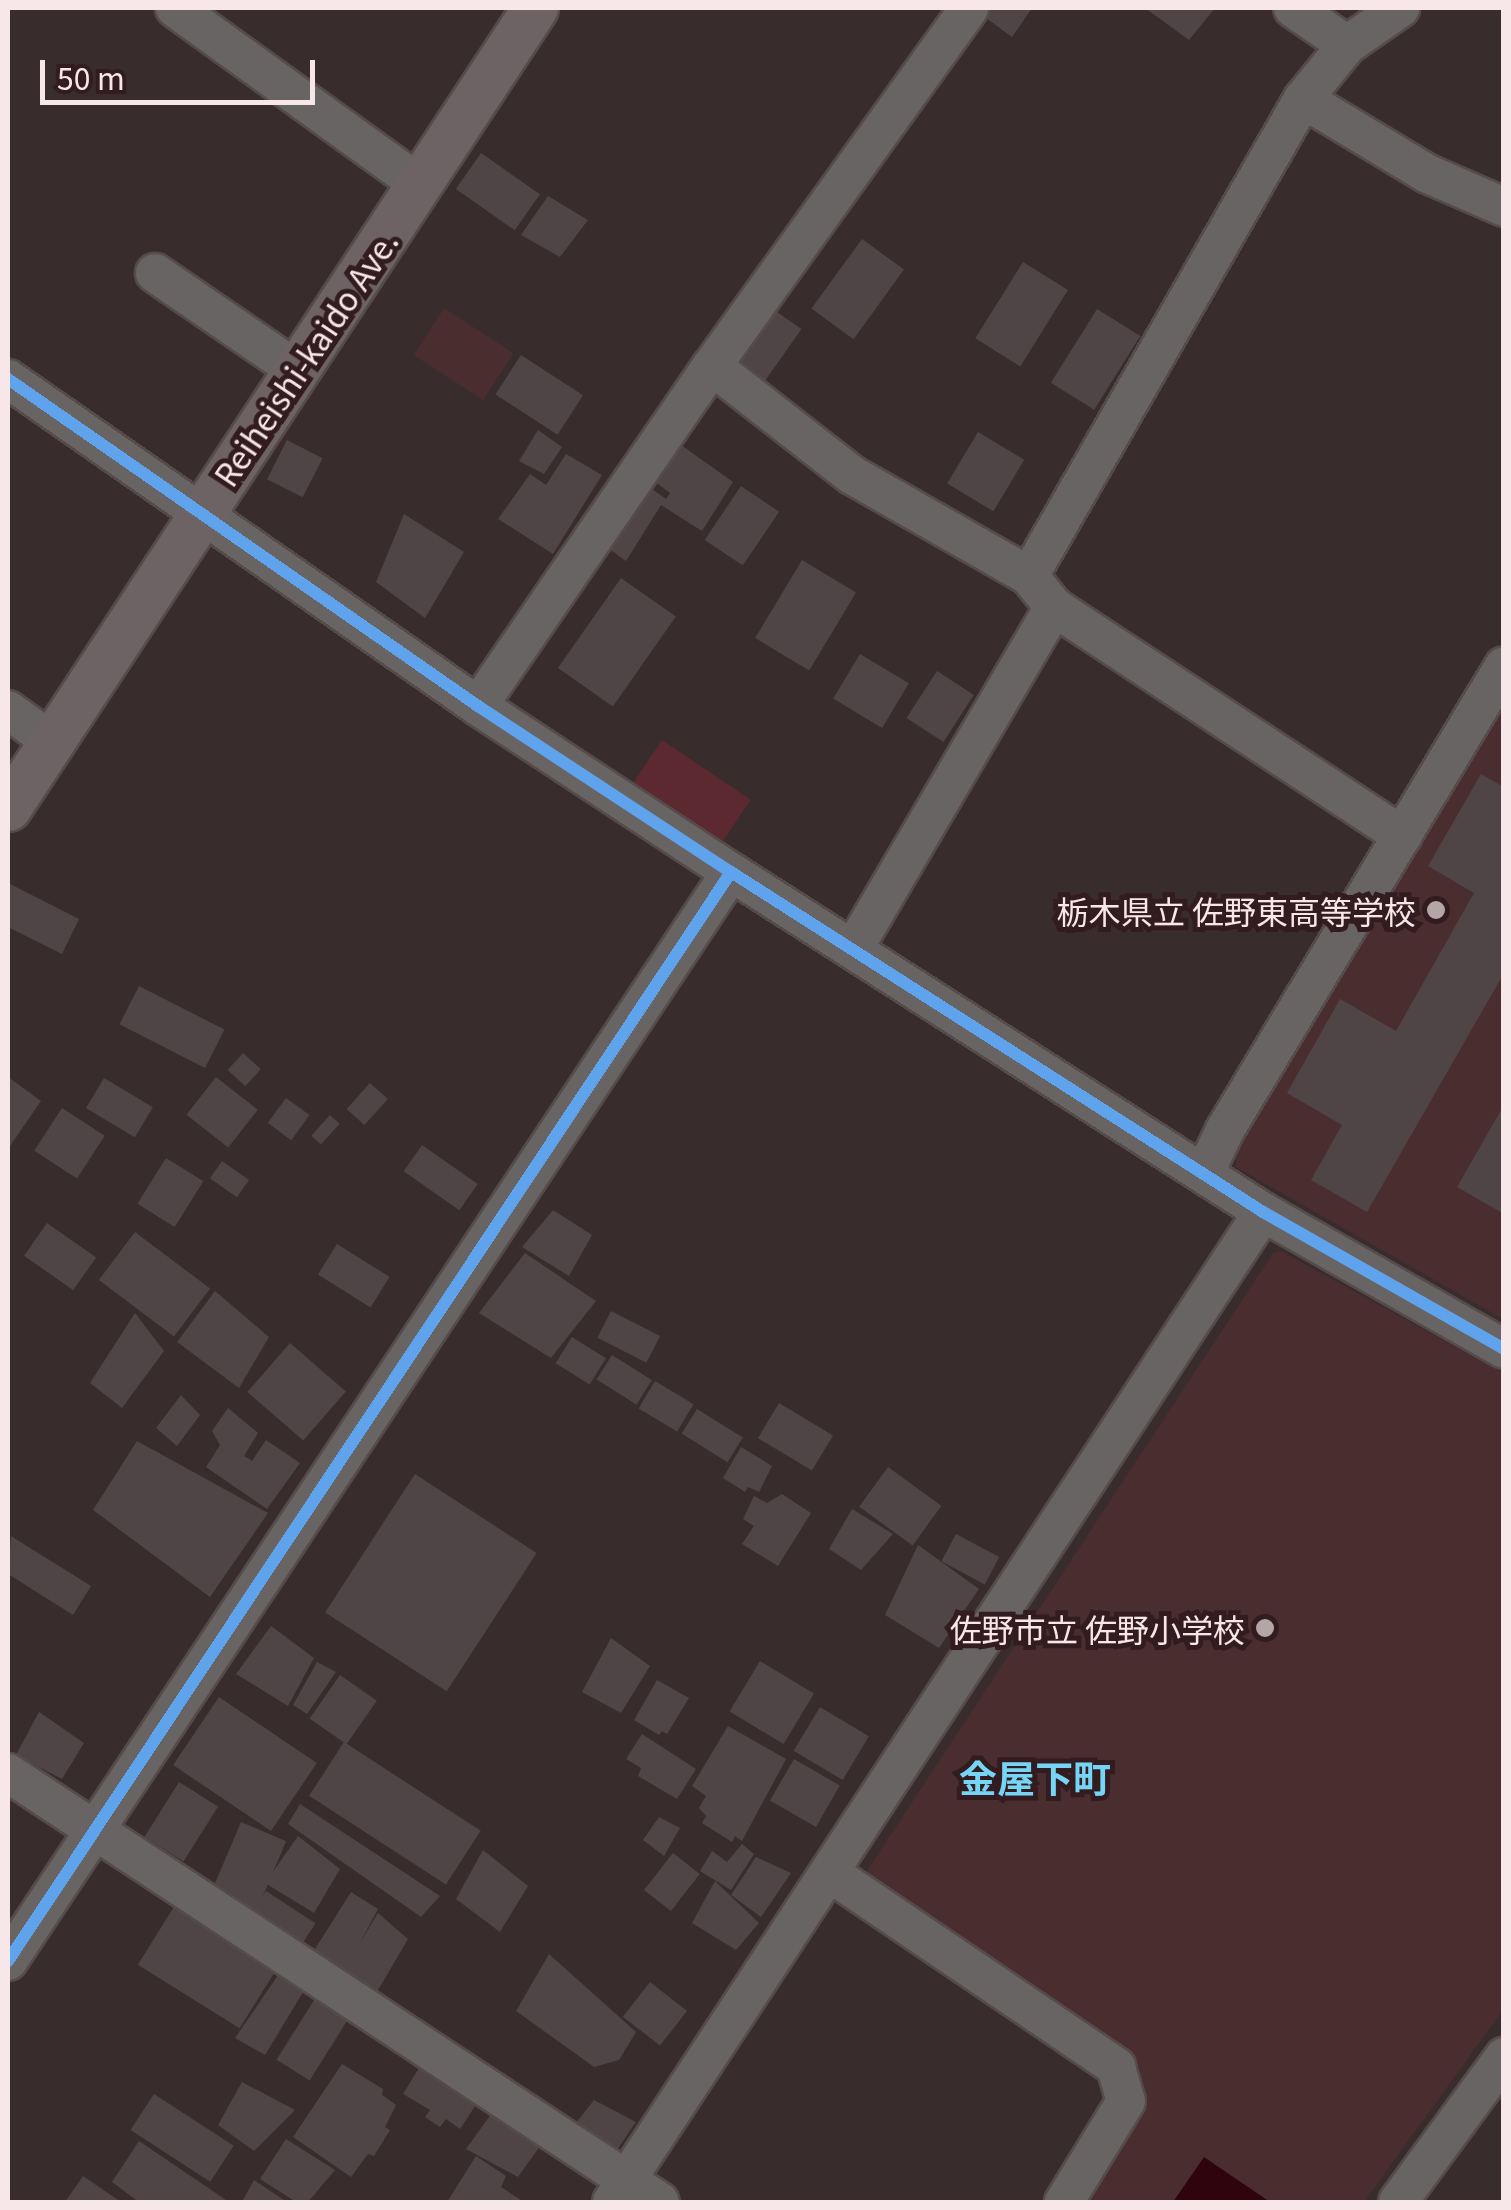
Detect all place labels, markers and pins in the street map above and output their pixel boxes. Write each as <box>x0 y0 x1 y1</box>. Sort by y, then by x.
place label: 栃木県立 佐野東高等学校 <box>1057 891 1416 929</box>
marker: 栃木県立 佐野東高等学校 <box>1425 899 1447 921</box>
place label: 佐野市立 佐野小学校 <box>950 1609 1245 1647</box>
marker: 佐野市立 佐野小学校 <box>1254 1617 1276 1639</box>

